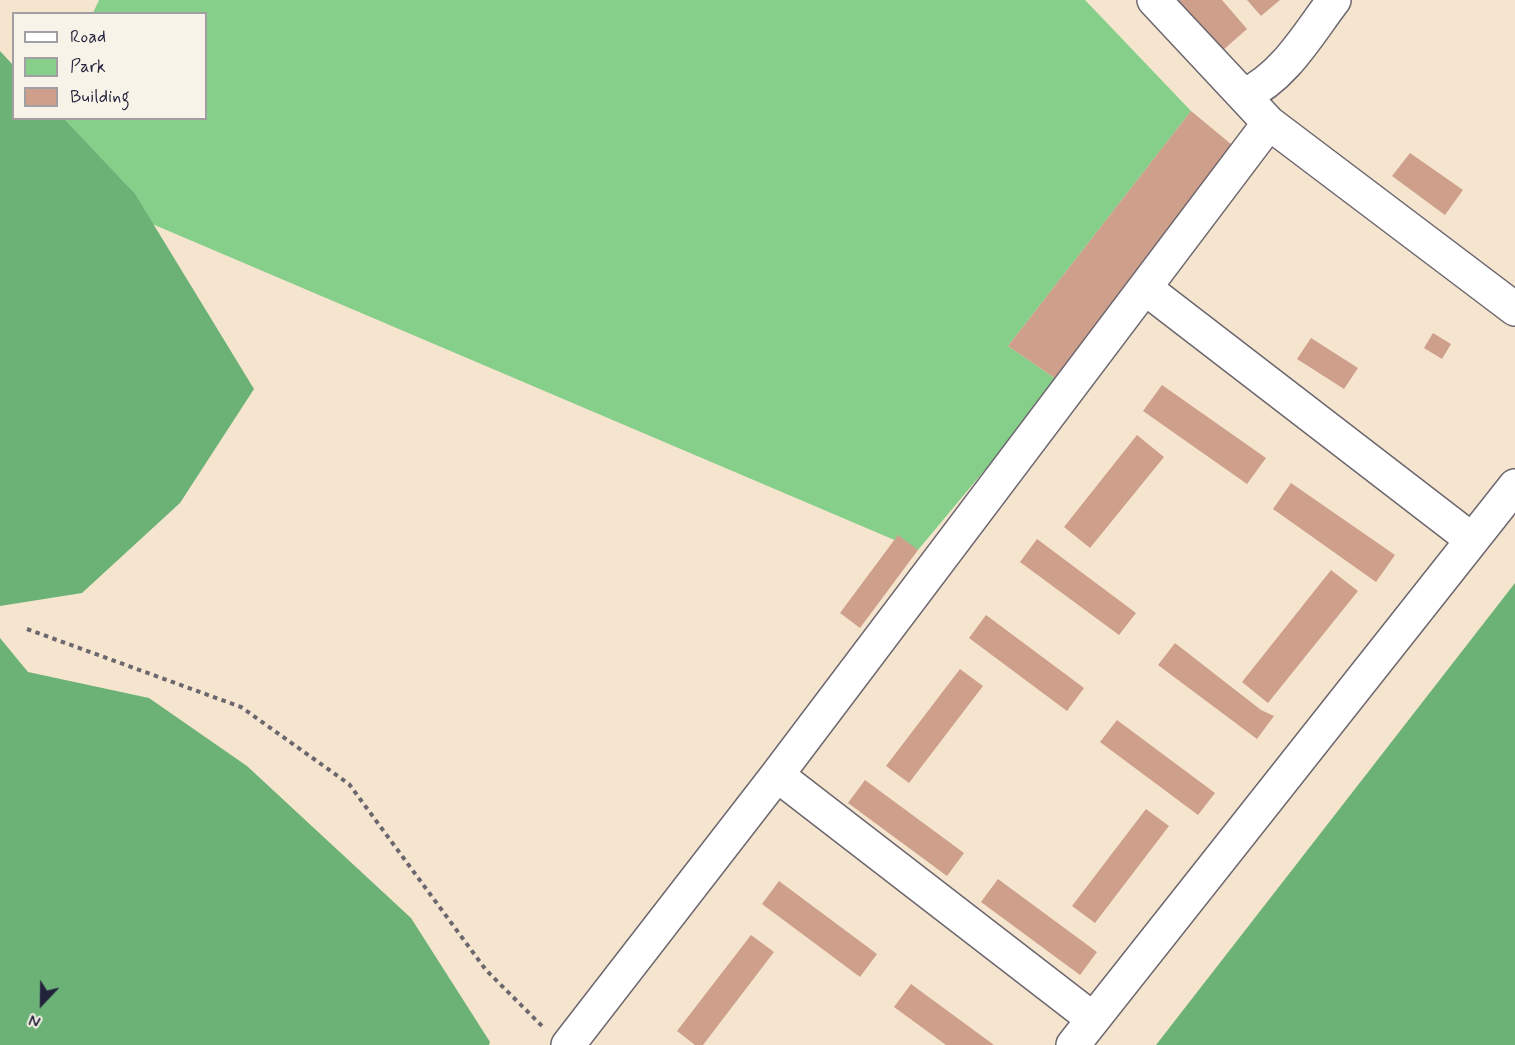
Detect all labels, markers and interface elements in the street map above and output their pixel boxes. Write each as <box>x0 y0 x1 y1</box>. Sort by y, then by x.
legend <box>12 12 207 120</box>
text: Road <box>70 25 106 49</box>
text: Park <box>70 55 106 79</box>
text: Building <box>70 85 130 109</box>
north arrow <box>12 973 72 1033</box>
text: N <box>26 1008 44 1032</box>

